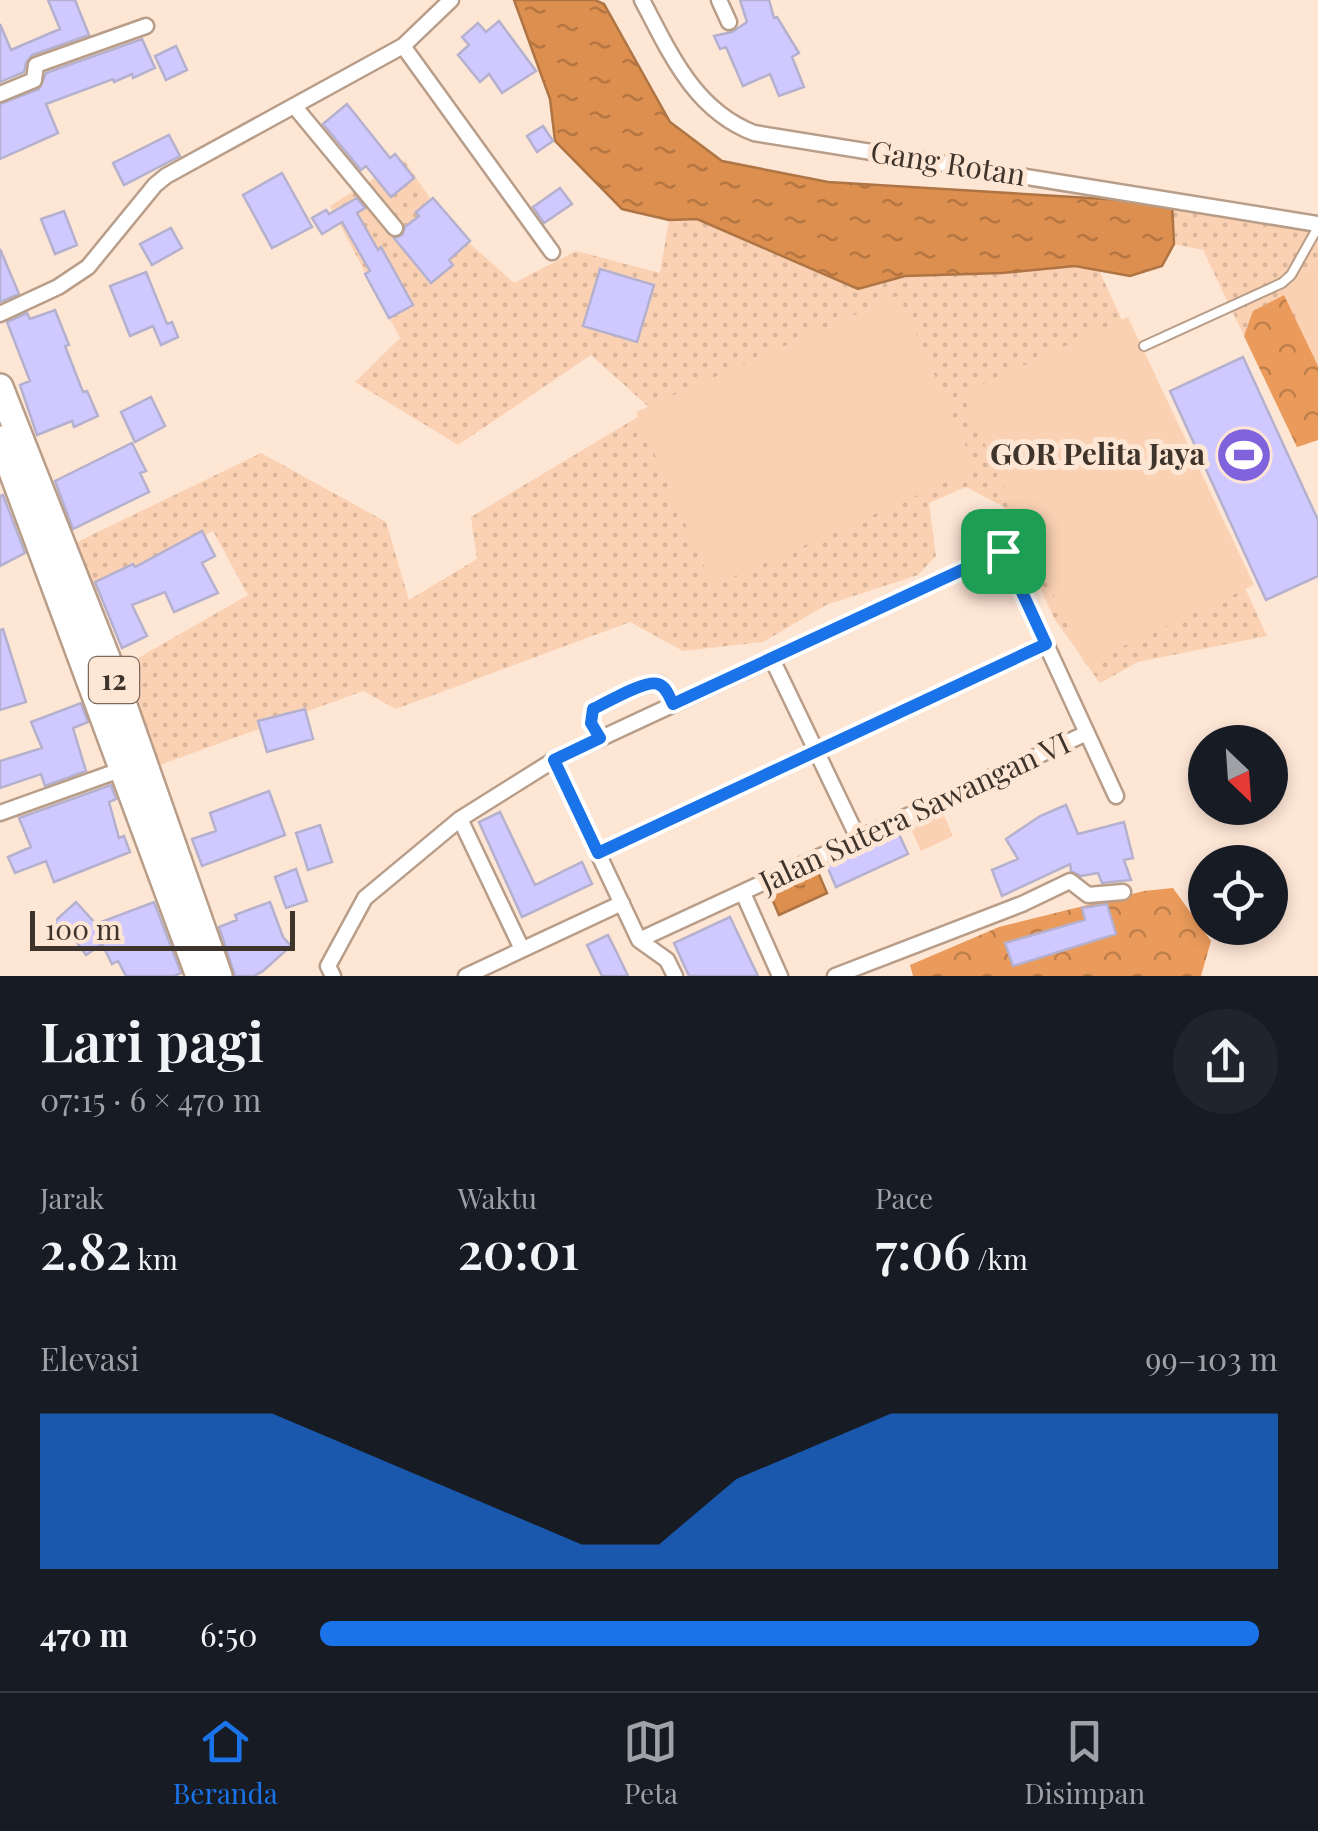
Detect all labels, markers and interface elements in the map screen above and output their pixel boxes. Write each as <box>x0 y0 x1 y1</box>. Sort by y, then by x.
street label: Gang Rotan <box>868 130 1029 194</box>
sports icon: GOR Pelita Jaya <box>1214 425 1274 485</box>
place label: GOR Pelita Jaya <box>990 433 1205 473</box>
pin <box>961 509 1046 594</box>
icon: arrive <box>976 524 1031 579</box>
road number: 12 <box>89 657 139 703</box>
street label: Jalan Sutera Sawangan VI <box>752 722 1076 901</box>
north arrow <box>1188 725 1288 825</box>
map controls <box>1188 725 1288 945</box>
button: locate <box>1188 845 1288 945</box>
scale bar <box>30 906 295 950</box>
text: 100 m <box>45 910 121 947</box>
text: Lari pagi <box>40 1002 264 1076</box>
button: share <box>1173 1009 1278 1114</box>
text: 07:15 · 6 × 470 m <box>40 1077 261 1120</box>
text: Jarak <box>40 1179 104 1216</box>
text: Waktu <box>458 1179 537 1216</box>
text: Pace <box>875 1179 933 1216</box>
text: 2.82 <box>40 1216 131 1283</box>
text: 20:01 <box>458 1216 579 1283</box>
text: 7:06 <box>875 1216 970 1283</box>
text: km <box>131 1240 178 1277</box>
text: /km <box>970 1240 1028 1277</box>
text: Elevasi <box>40 1336 139 1379</box>
text: 99–103 m <box>1145 1336 1278 1379</box>
text: 470 m <box>40 1612 128 1655</box>
text: 6:50 <box>200 1612 258 1655</box>
tab: Beranda <box>173 1714 278 1811</box>
tab: Peta <box>623 1714 678 1811</box>
tab: Disimpan <box>1024 1714 1145 1811</box>

